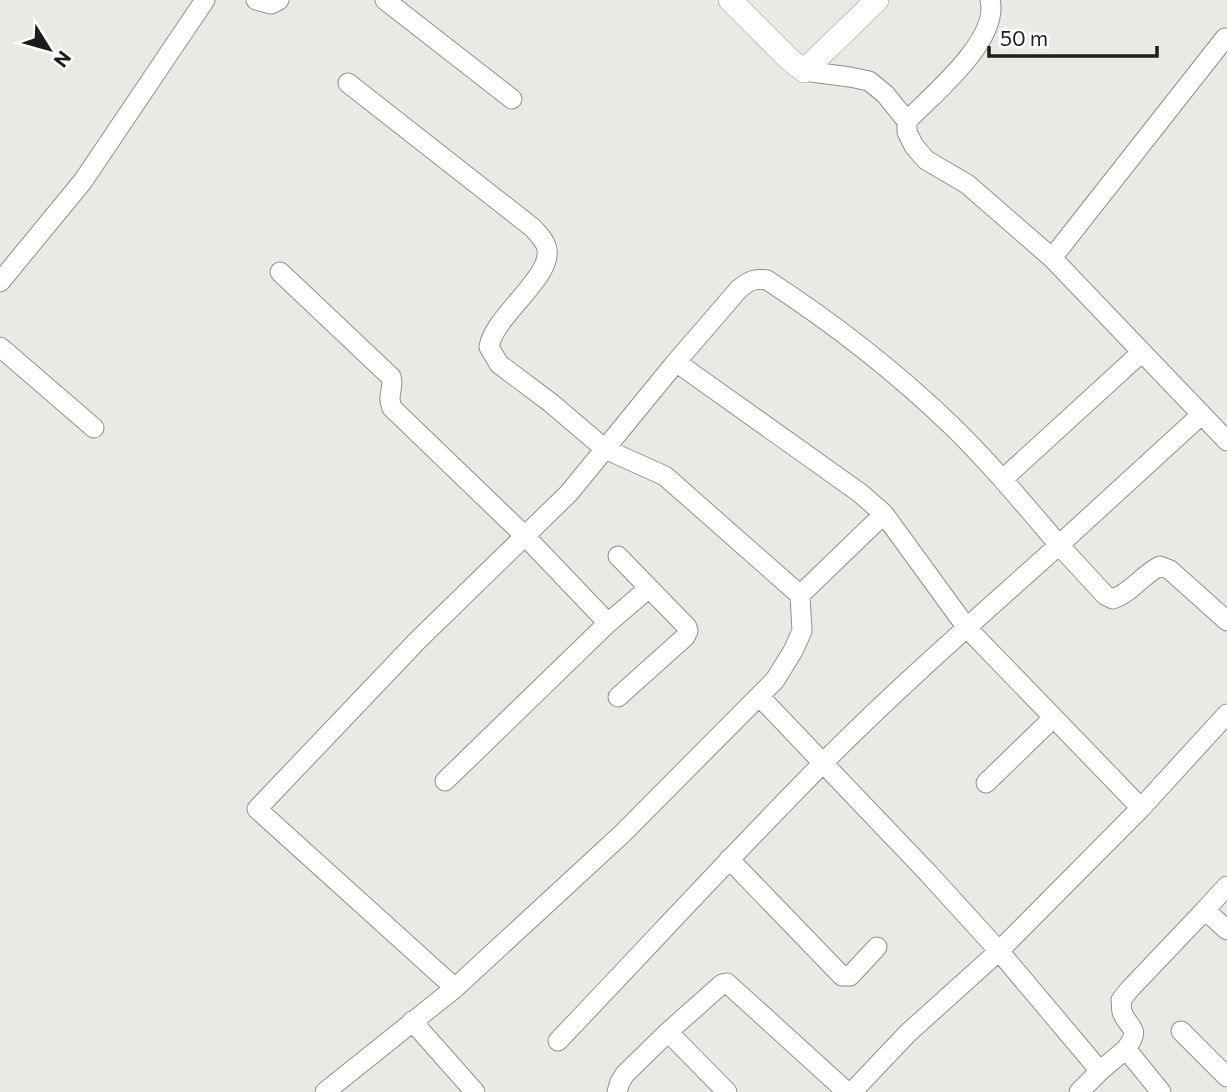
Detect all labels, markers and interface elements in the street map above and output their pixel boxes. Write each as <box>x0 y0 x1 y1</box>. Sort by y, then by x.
north arrow <box>14 14 84 84</box>
scale bar <box>989 14 1157 58</box>
text: 50 m <box>1000 25 1048 50</box>
text: N <box>49 47 76 72</box>

